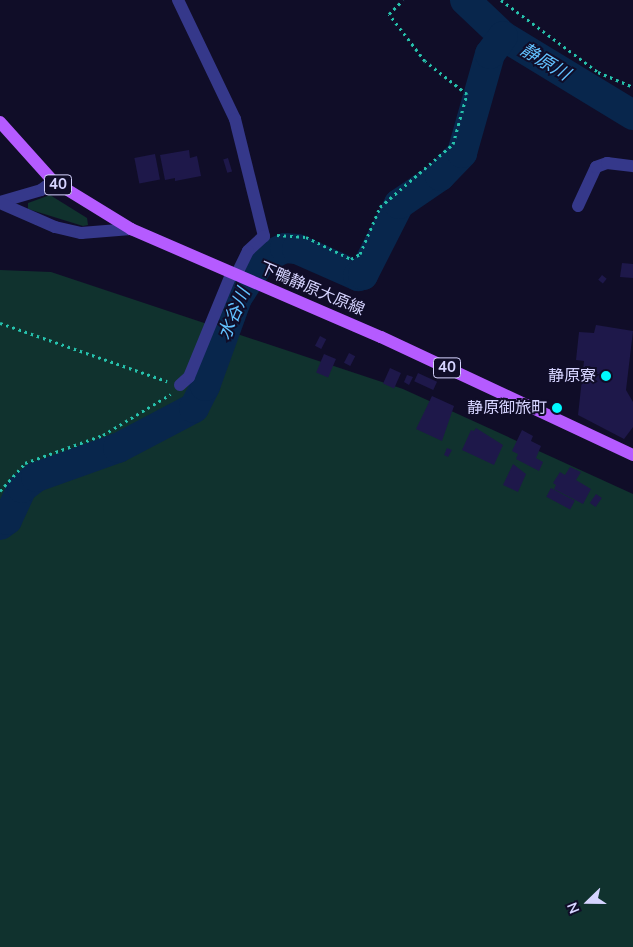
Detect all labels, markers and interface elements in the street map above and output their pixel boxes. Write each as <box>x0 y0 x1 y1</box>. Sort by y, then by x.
water label: 静原川 <box>516 39 574 85</box>
road number: 40 <box>43 172 73 198</box>
street label: 下鴨静原大原線 <box>257 258 367 320</box>
water label: 水谷川 <box>214 285 254 343</box>
road number: 40 <box>432 356 462 380</box>
place label: 静原寮 <box>548 366 596 386</box>
marker: 静原寮 <box>600 370 612 382</box>
place label: 静原御旅町 <box>467 398 547 418</box>
marker: 静原御旅町 <box>551 402 563 414</box>
north arrow <box>563 877 613 927</box>
text: N <box>563 899 584 916</box>

